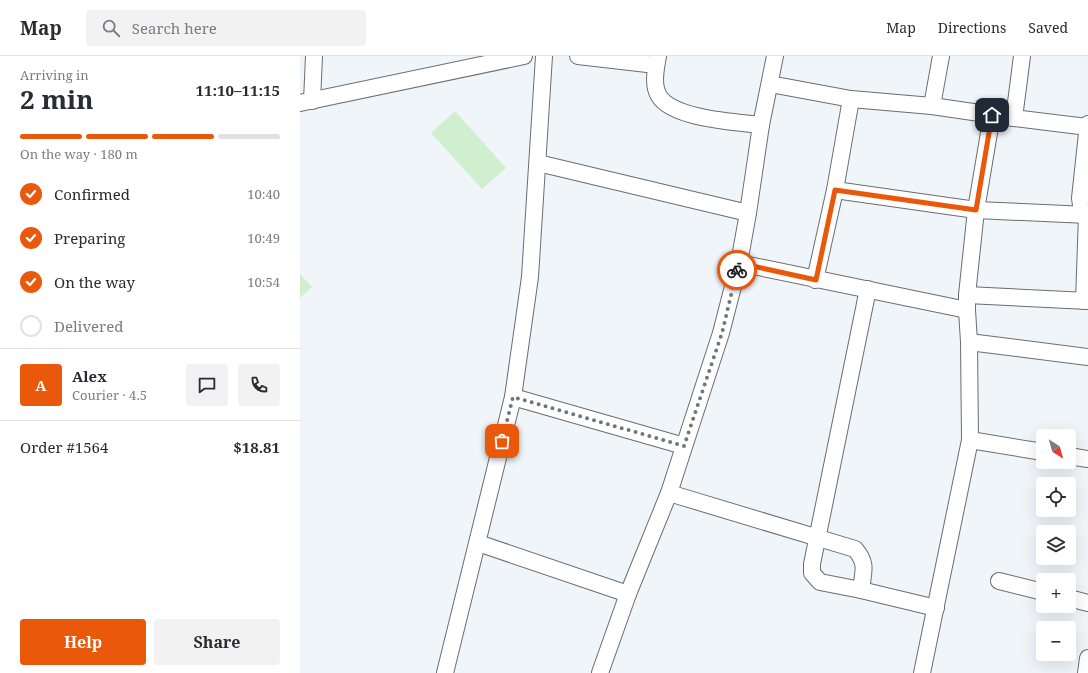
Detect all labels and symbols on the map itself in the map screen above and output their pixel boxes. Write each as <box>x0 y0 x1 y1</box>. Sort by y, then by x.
pin <box>975 98 1009 132</box>
courier <box>717 250 757 290</box>
pin <box>485 424 519 458</box>
north arrow <box>1036 429 1076 469</box>

